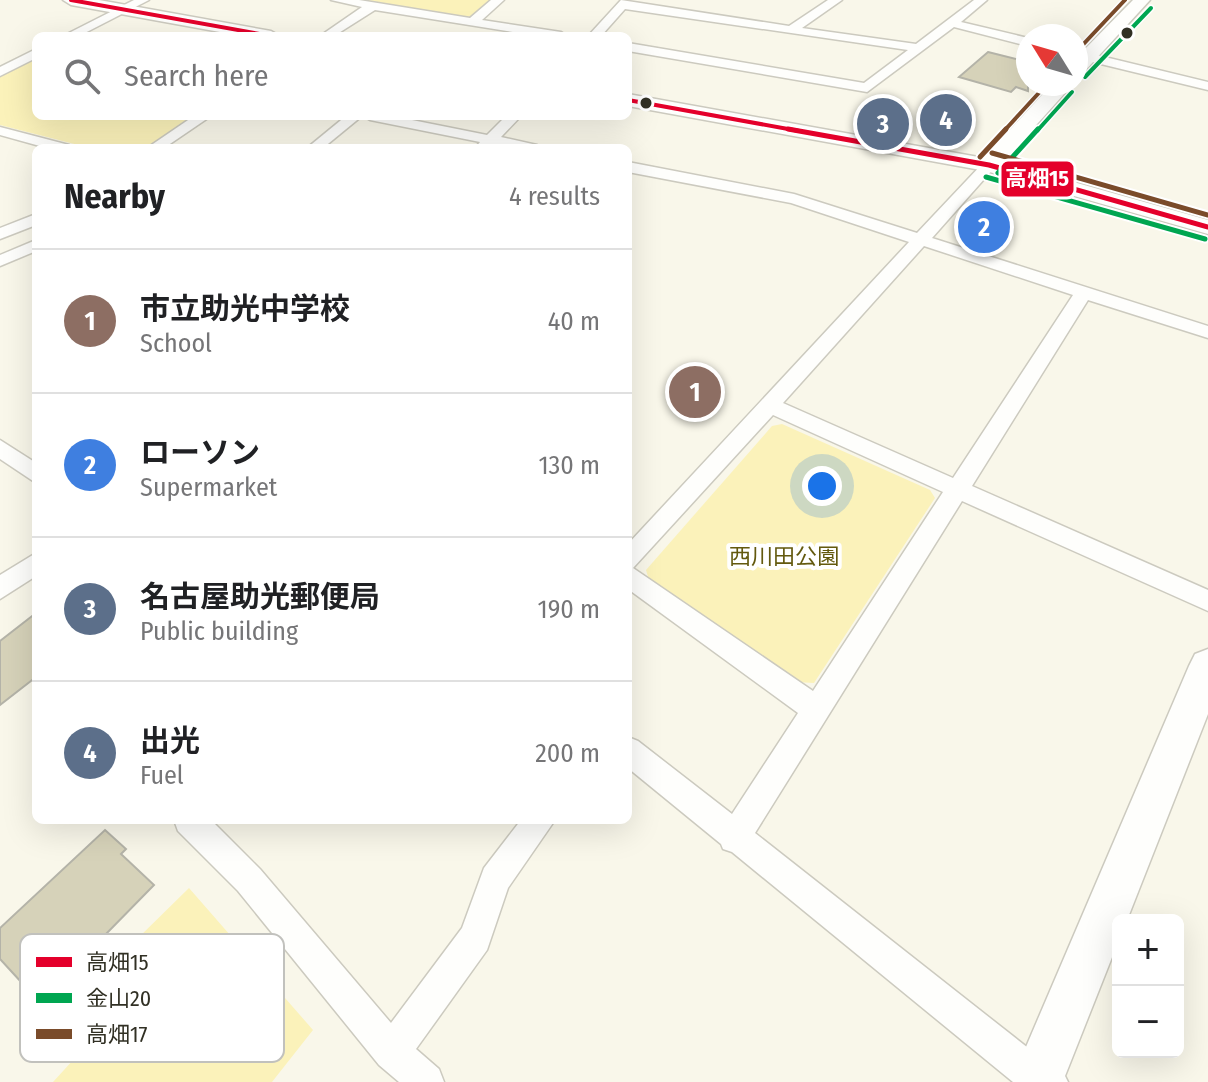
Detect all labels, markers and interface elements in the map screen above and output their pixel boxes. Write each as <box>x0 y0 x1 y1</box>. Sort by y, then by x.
north arrow <box>1016 24 1088 96</box>
unlabelled marker <box>1119 25 1135 41</box>
search box <box>32 32 632 120</box>
icon: search <box>60 54 104 98</box>
text: Search here <box>124 58 269 94</box>
pin: 4 <box>920 90 972 150</box>
pin: 3 <box>857 94 909 154</box>
unlabelled marker <box>638 95 654 111</box>
line badge: 高畑15 <box>1000 160 1075 198</box>
text: 高畑15 <box>1005 165 1069 192</box>
text: Nearby <box>64 176 165 217</box>
text: 4 results <box>509 181 600 212</box>
pin: 2 <box>958 197 1010 257</box>
text: 市立助光中学校 <box>140 291 350 327</box>
text: 1 <box>85 306 96 337</box>
text: 40 m <box>548 306 600 337</box>
text: School <box>140 328 212 359</box>
pin: 1 <box>669 362 721 422</box>
text: ローソン <box>140 435 260 471</box>
text: 2 <box>84 450 96 481</box>
text: 130 m <box>538 450 600 481</box>
your location <box>802 466 842 506</box>
text: Supermarket <box>140 472 277 503</box>
park label: 西川田公園 <box>729 543 839 570</box>
text: 名古屋助光郵便局 <box>140 579 380 615</box>
text: 3 <box>84 594 96 625</box>
text: 190 m <box>538 594 600 625</box>
text: Public building <box>140 616 298 647</box>
text: 出光 <box>140 723 200 759</box>
text: 4 <box>83 738 97 769</box>
text: 200 m <box>535 738 600 769</box>
text: Fuel <box>140 760 184 791</box>
map controls <box>1112 914 1184 1058</box>
button: + <box>1112 914 1184 986</box>
legend <box>20 934 284 1062</box>
text: 高畑15 <box>86 949 149 976</box>
text: 金山20 <box>86 985 151 1012</box>
button: − <box>1112 986 1184 1058</box>
text: 高畑17 <box>86 1021 148 1048</box>

